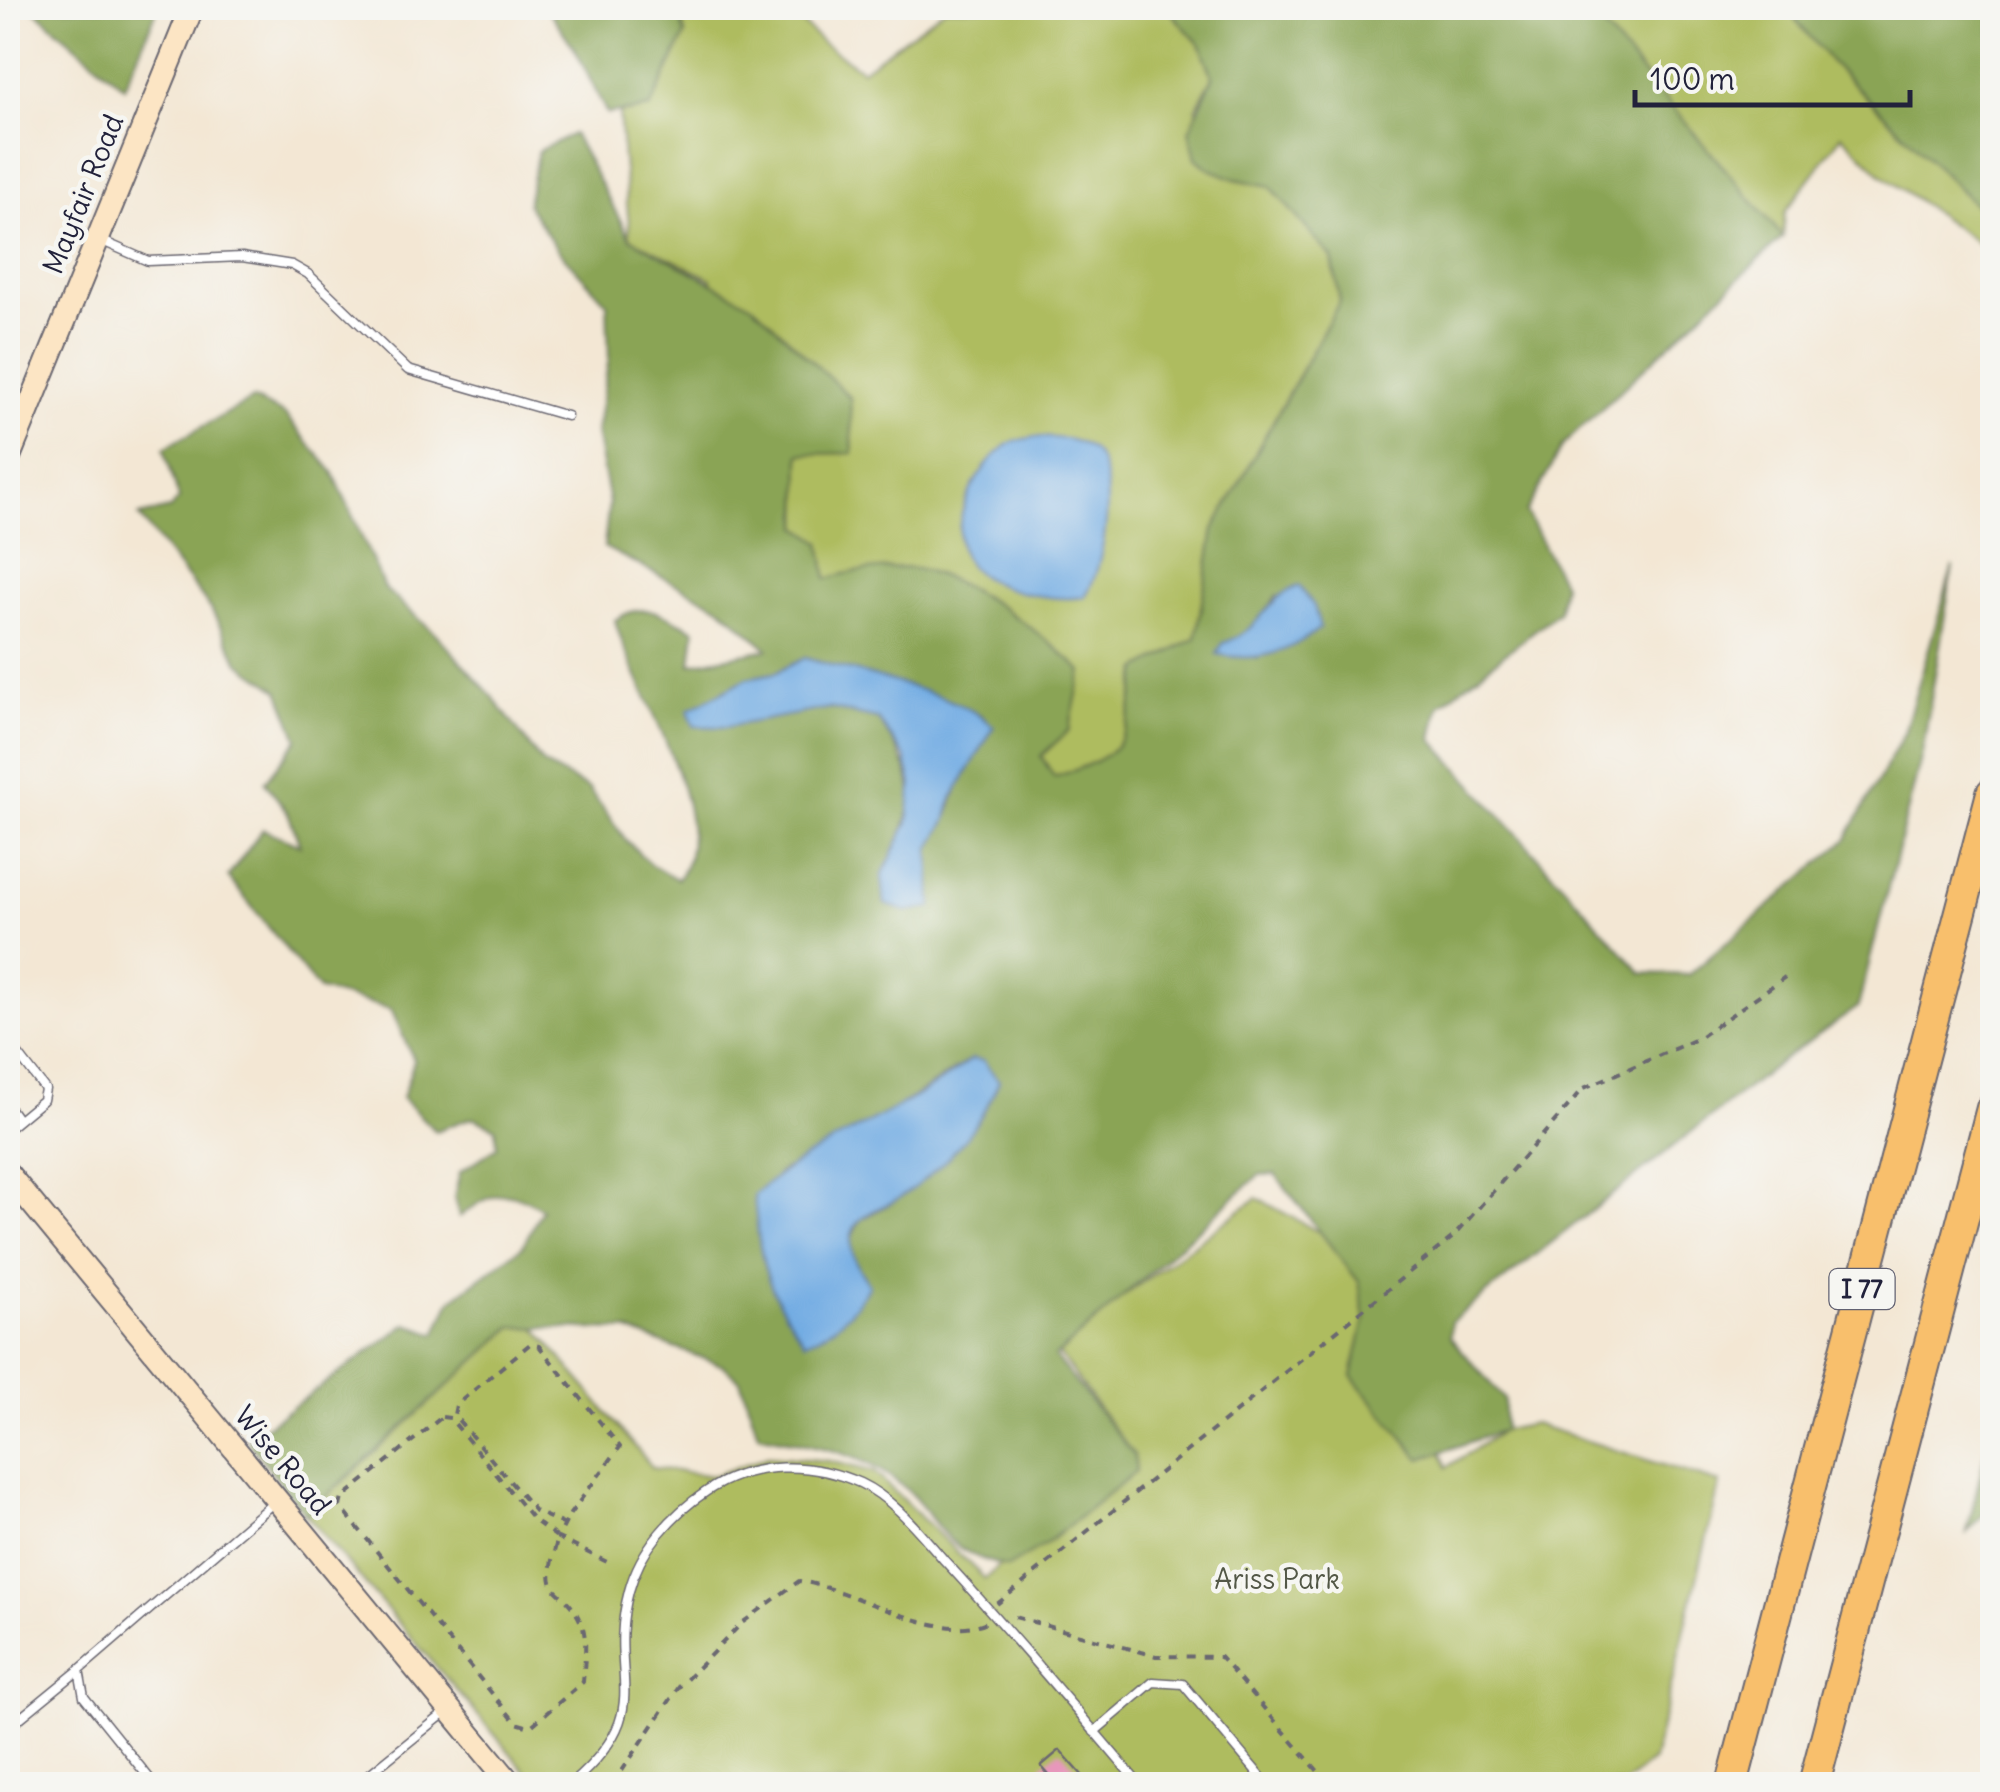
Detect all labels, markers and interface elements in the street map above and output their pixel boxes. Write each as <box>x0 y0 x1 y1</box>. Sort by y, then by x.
scale bar <box>1635 45 1910 107</box>
text: 100 m <box>1650 60 1735 98</box>
street label: Mayfair Road <box>35 109 131 279</box>
road number: I 77 <box>1830 1269 1894 1309</box>
street label: Wise Road <box>227 1398 339 1522</box>
park label: Ariss Park <box>1214 1561 1340 1597</box>

